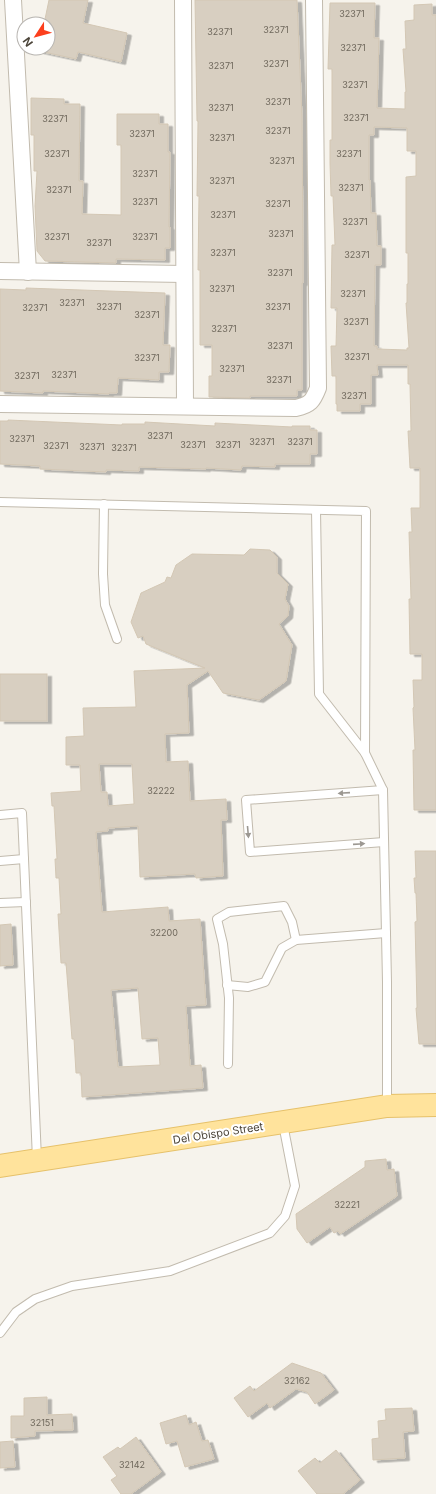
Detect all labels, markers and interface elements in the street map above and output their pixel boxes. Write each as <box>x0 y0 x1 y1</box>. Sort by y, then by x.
house number: 32371 <box>339 8 365 19</box>
north arrow <box>16 16 56 56</box>
house number: 32371 <box>263 24 289 35</box>
house number: 32371 <box>207 26 233 37</box>
text: N <box>20 34 36 49</box>
house number: 32371 <box>340 42 366 53</box>
house number: 32371 <box>263 58 289 69</box>
house number: 32371 <box>208 60 234 71</box>
house number: 32371 <box>342 79 368 90</box>
house number: 32371 <box>265 96 291 107</box>
house number: 32371 <box>208 102 234 113</box>
house number: 32371 <box>343 112 369 123</box>
house number: 32371 <box>42 113 68 124</box>
house number: 32371 <box>265 125 291 136</box>
house number: 32371 <box>129 128 155 139</box>
house number: 32371 <box>209 132 235 143</box>
house number: 32371 <box>44 148 70 159</box>
house number: 32371 <box>336 148 362 159</box>
house number: 32371 <box>269 155 295 166</box>
house number: 32371 <box>132 168 158 179</box>
house number: 32371 <box>209 175 235 186</box>
house number: 32371 <box>338 182 364 193</box>
house number: 32371 <box>46 184 72 195</box>
house number: 32371 <box>132 196 158 207</box>
house number: 32371 <box>265 198 291 209</box>
house number: 32371 <box>210 209 236 220</box>
house number: 32371 <box>342 216 368 227</box>
house number: 32371 <box>268 228 294 239</box>
house number: 32371 <box>44 231 70 242</box>
house number: 32371 <box>132 231 158 242</box>
house number: 32371 <box>86 237 112 248</box>
house number: 32371 <box>210 247 236 258</box>
house number: 32371 <box>344 249 370 260</box>
house number: 32371 <box>267 267 293 278</box>
house number: 32371 <box>209 283 235 294</box>
house number: 32371 <box>340 288 366 299</box>
house number: 32371 <box>59 297 85 308</box>
house number: 32371 <box>96 301 122 312</box>
house number: 32371 <box>265 301 291 312</box>
house number: 32371 <box>22 302 48 313</box>
house number: 32371 <box>134 309 160 320</box>
house number: 32371 <box>343 316 369 327</box>
house number: 32371 <box>211 323 237 334</box>
house number: 32371 <box>267 340 293 351</box>
house number: 32371 <box>344 351 370 362</box>
house number: 32371 <box>134 352 160 363</box>
house number: 32371 <box>219 363 245 374</box>
house number: 32371 <box>51 369 77 380</box>
house number: 32371 <box>14 370 40 381</box>
house number: 32371 <box>266 374 292 385</box>
house number: 32371 <box>341 390 367 401</box>
house number: 32371 <box>147 430 173 441</box>
house number: 32371 <box>9 433 35 444</box>
house number: 32371 <box>249 436 275 447</box>
house number: 32371 <box>287 436 313 447</box>
house number: 32371 <box>180 439 206 450</box>
house number: 32371 <box>215 439 241 450</box>
house number: 32371 <box>43 440 69 451</box>
house number: 32371 <box>79 441 105 452</box>
house number: 32371 <box>111 442 137 453</box>
house number: 32222 <box>147 785 175 796</box>
one-way arrow <box>338 789 350 796</box>
one-way arrow <box>245 825 252 838</box>
one-way arrow <box>353 840 365 847</box>
house number: 32200 <box>150 927 178 938</box>
street label: Del Obispo Street <box>172 1119 265 1147</box>
house number: 32221 <box>334 1199 360 1210</box>
house number: 32162 <box>284 1375 310 1386</box>
house number: 32151 <box>30 1417 54 1428</box>
house number: 32142 <box>119 1459 145 1470</box>

